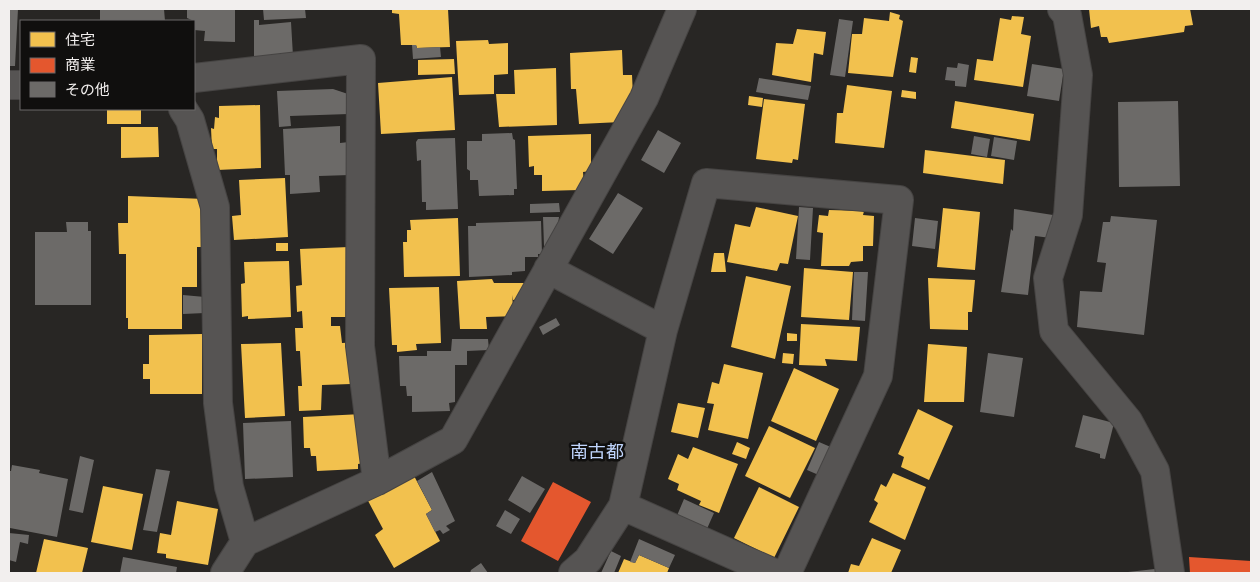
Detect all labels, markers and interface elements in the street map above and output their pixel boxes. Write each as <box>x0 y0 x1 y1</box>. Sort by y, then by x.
legend <box>20 20 195 110</box>
text: 住宅 <box>65 30 95 49</box>
text: 商業 <box>65 55 95 74</box>
text: その他 <box>65 80 110 99</box>
district label: 南古都 <box>570 440 624 463</box>

